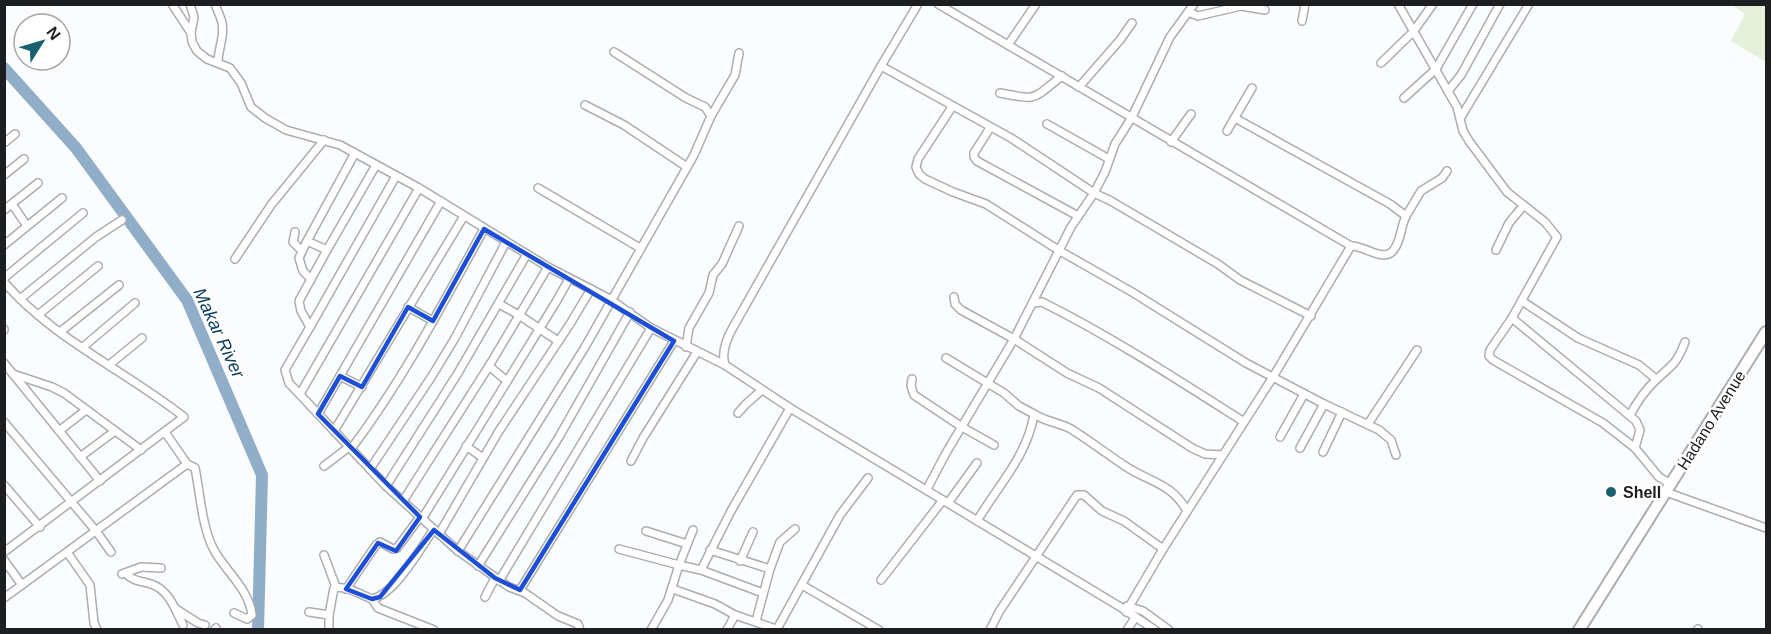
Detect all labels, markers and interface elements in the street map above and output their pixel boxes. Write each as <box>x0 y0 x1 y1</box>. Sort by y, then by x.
north arrow <box>12 12 72 72</box>
text: N <box>43 24 64 43</box>
water label: Makar River <box>189 285 249 382</box>
street label: Hadano Avenue <box>1674 368 1749 473</box>
place label: Shell <box>1623 484 1661 501</box>
marker: Shell <box>1604 485 1618 499</box>

